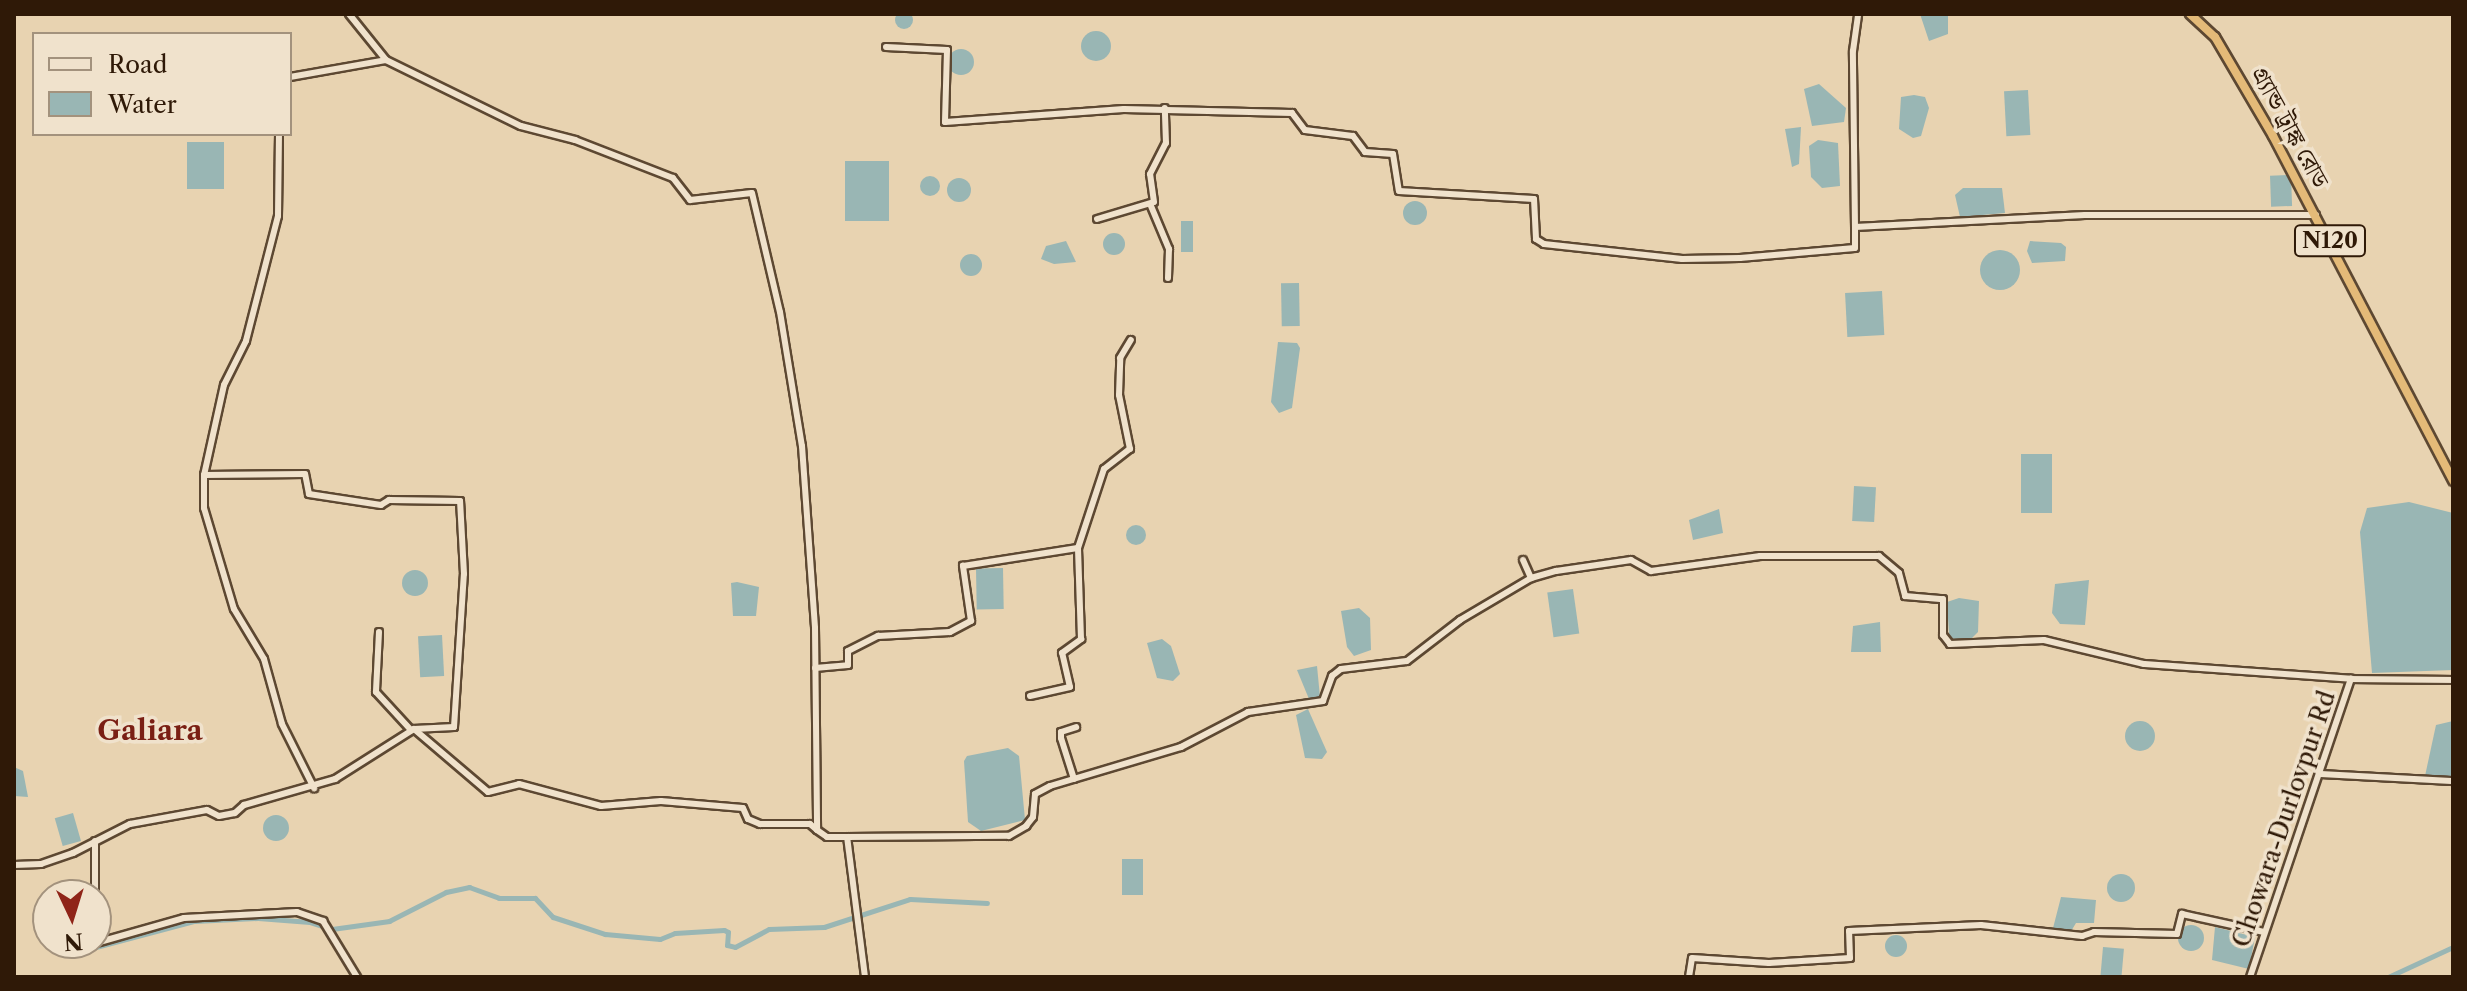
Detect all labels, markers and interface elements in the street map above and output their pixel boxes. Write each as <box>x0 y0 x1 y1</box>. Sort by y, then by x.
legend <box>32 32 292 136</box>
text: Road <box>108 50 167 79</box>
street label: গ্র্যান্ড ট্রাঙ্ক রোড <box>2245 61 2335 193</box>
text: Water <box>108 90 177 119</box>
road number: N120 <box>2292 223 2368 259</box>
street label: Chowara-Durlovpur Rd <box>2227 687 2341 951</box>
district label: Galiara <box>97 713 203 747</box>
north arrow <box>32 879 112 959</box>
text: N <box>63 927 84 956</box>

